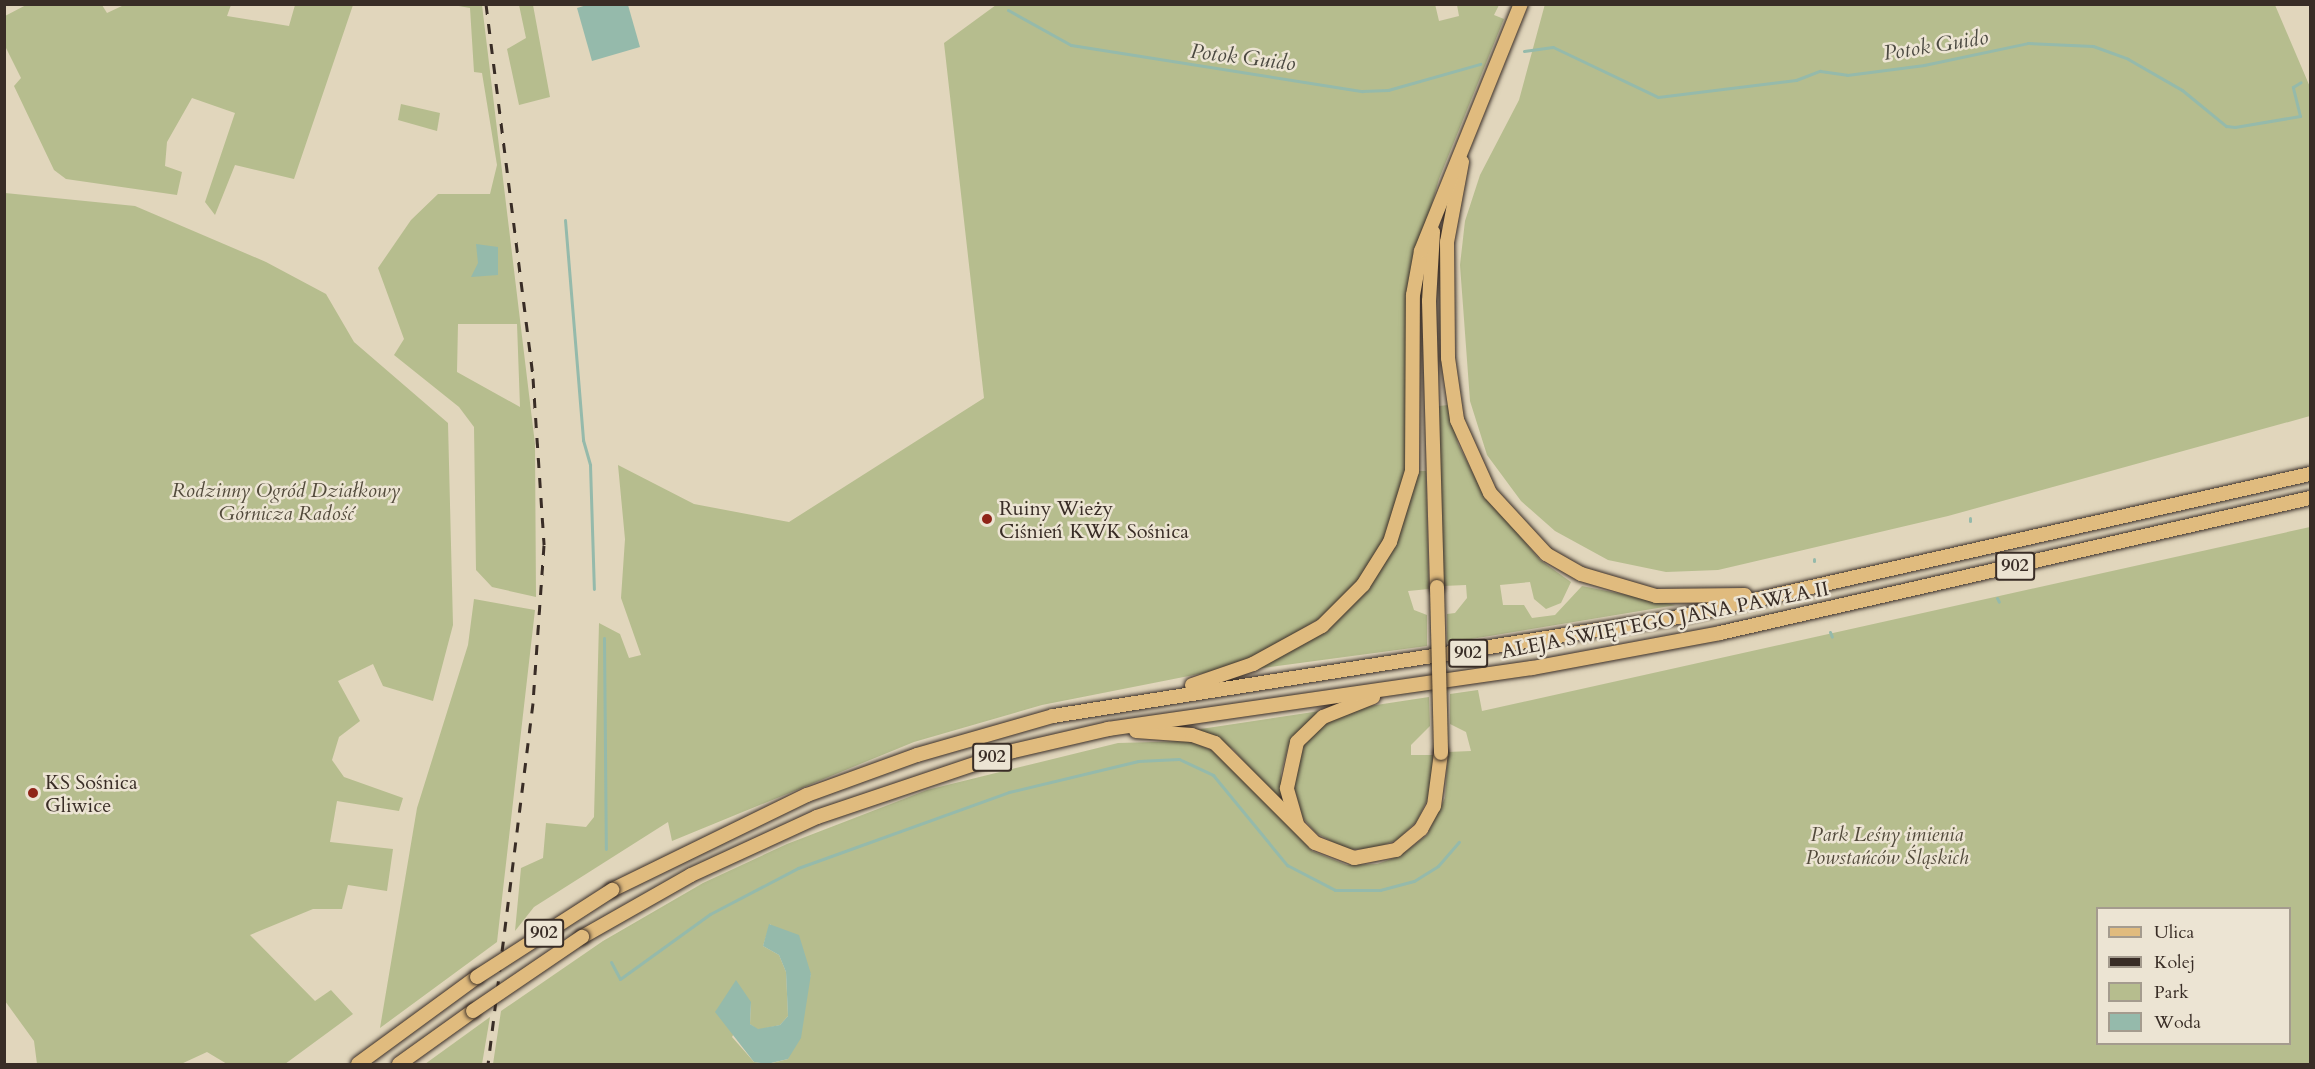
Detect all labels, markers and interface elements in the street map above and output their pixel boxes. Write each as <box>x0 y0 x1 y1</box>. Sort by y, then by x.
water label: Potok Guido <box>1882 25 1990 67</box>
water label: Potok Guido <box>1189 39 1297 77</box>
park label: Rodzinny Ogród Działkowy Górnicza Radość <box>172 479 400 526</box>
place label: Ruiny Wieży Ciśnień KWK Sośnica <box>999 496 1189 543</box>
marker: Ruiny Wieży Ciśnień KWK Sośnica <box>980 512 994 526</box>
road number: 902 <box>1994 551 2036 581</box>
street label: ALEJA ŚWIĘTEGO JANA PAWŁA II <box>1499 576 1831 664</box>
road number: 902 <box>1447 638 1489 668</box>
road number: 902 <box>971 742 1013 772</box>
place label: KS Sośnica Gliwice <box>45 770 138 817</box>
marker: KS Sośnica Gliwice <box>26 786 40 800</box>
park label: Park Leśny imienia Powstańców Śląskich <box>1805 822 1969 869</box>
legend <box>2096 907 2291 1045</box>
road number: 902 <box>523 918 565 948</box>
text: Ulica <box>2154 920 2194 945</box>
text: Kolej <box>2154 950 2195 975</box>
text: Park <box>2154 980 2189 1005</box>
text: Woda <box>2154 1010 2201 1035</box>

